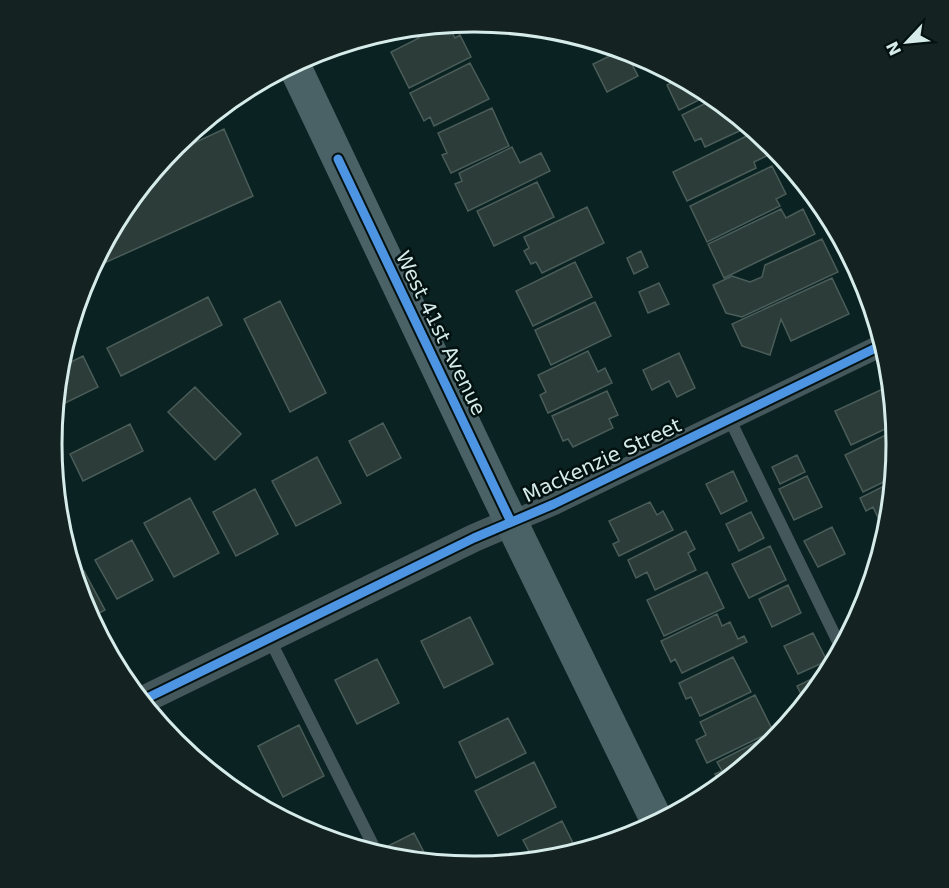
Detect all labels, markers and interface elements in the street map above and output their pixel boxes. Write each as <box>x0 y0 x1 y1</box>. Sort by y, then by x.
north arrow <box>877 12 937 72</box>
text: N <box>882 38 905 59</box>
street label: West 41st Avenue <box>391 247 491 419</box>
street label: Mackenzie Street <box>519 413 685 507</box>

